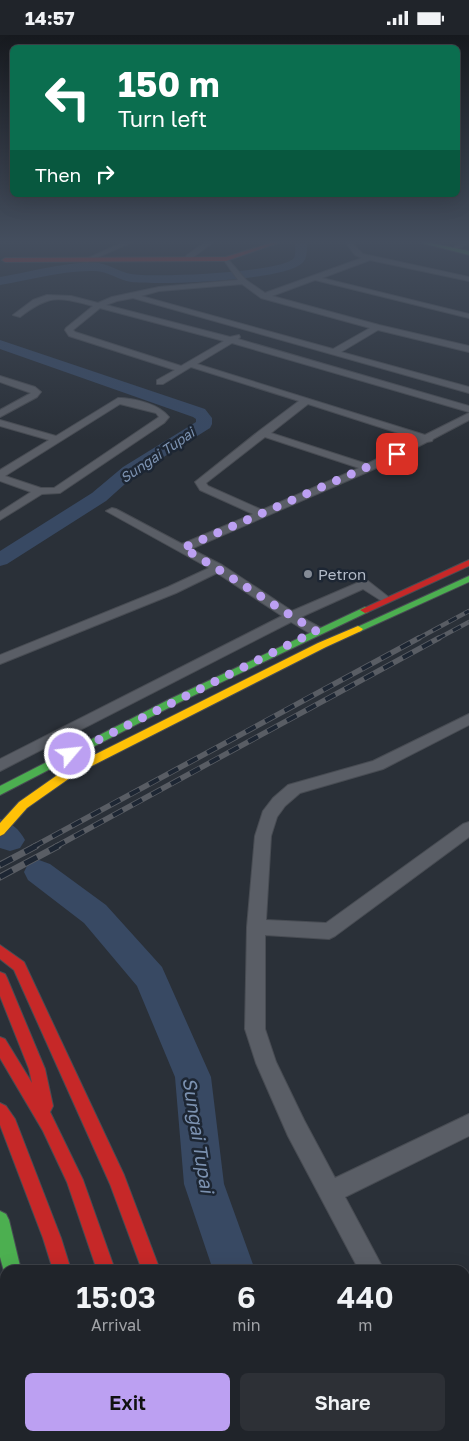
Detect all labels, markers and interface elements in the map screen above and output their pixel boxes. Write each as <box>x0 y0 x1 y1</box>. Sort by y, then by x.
text: 14:57 <box>25 6 75 29</box>
text: 150 m <box>118 63 220 105</box>
icon: left <box>35 65 100 130</box>
text: Turn left <box>118 105 207 132</box>
icon: right <box>91 160 119 188</box>
text: Then <box>35 163 81 186</box>
water label: Sungai Tupai <box>117 423 199 486</box>
pin <box>376 433 418 475</box>
icon: arrive <box>383 440 411 468</box>
place label: Petron <box>318 565 366 583</box>
marker: Petron <box>302 568 314 580</box>
position arrow <box>43 727 95 779</box>
water label: Sungai Tupai <box>179 1076 220 1196</box>
text: 15:03 <box>76 1279 156 1315</box>
text: 6 <box>237 1279 256 1315</box>
text: 440 <box>337 1279 394 1315</box>
text: Arrival <box>91 1315 141 1335</box>
text: min <box>232 1315 261 1335</box>
text: m <box>358 1315 372 1335</box>
button: Exit <box>25 1373 230 1431</box>
button: Share <box>240 1373 445 1431</box>

